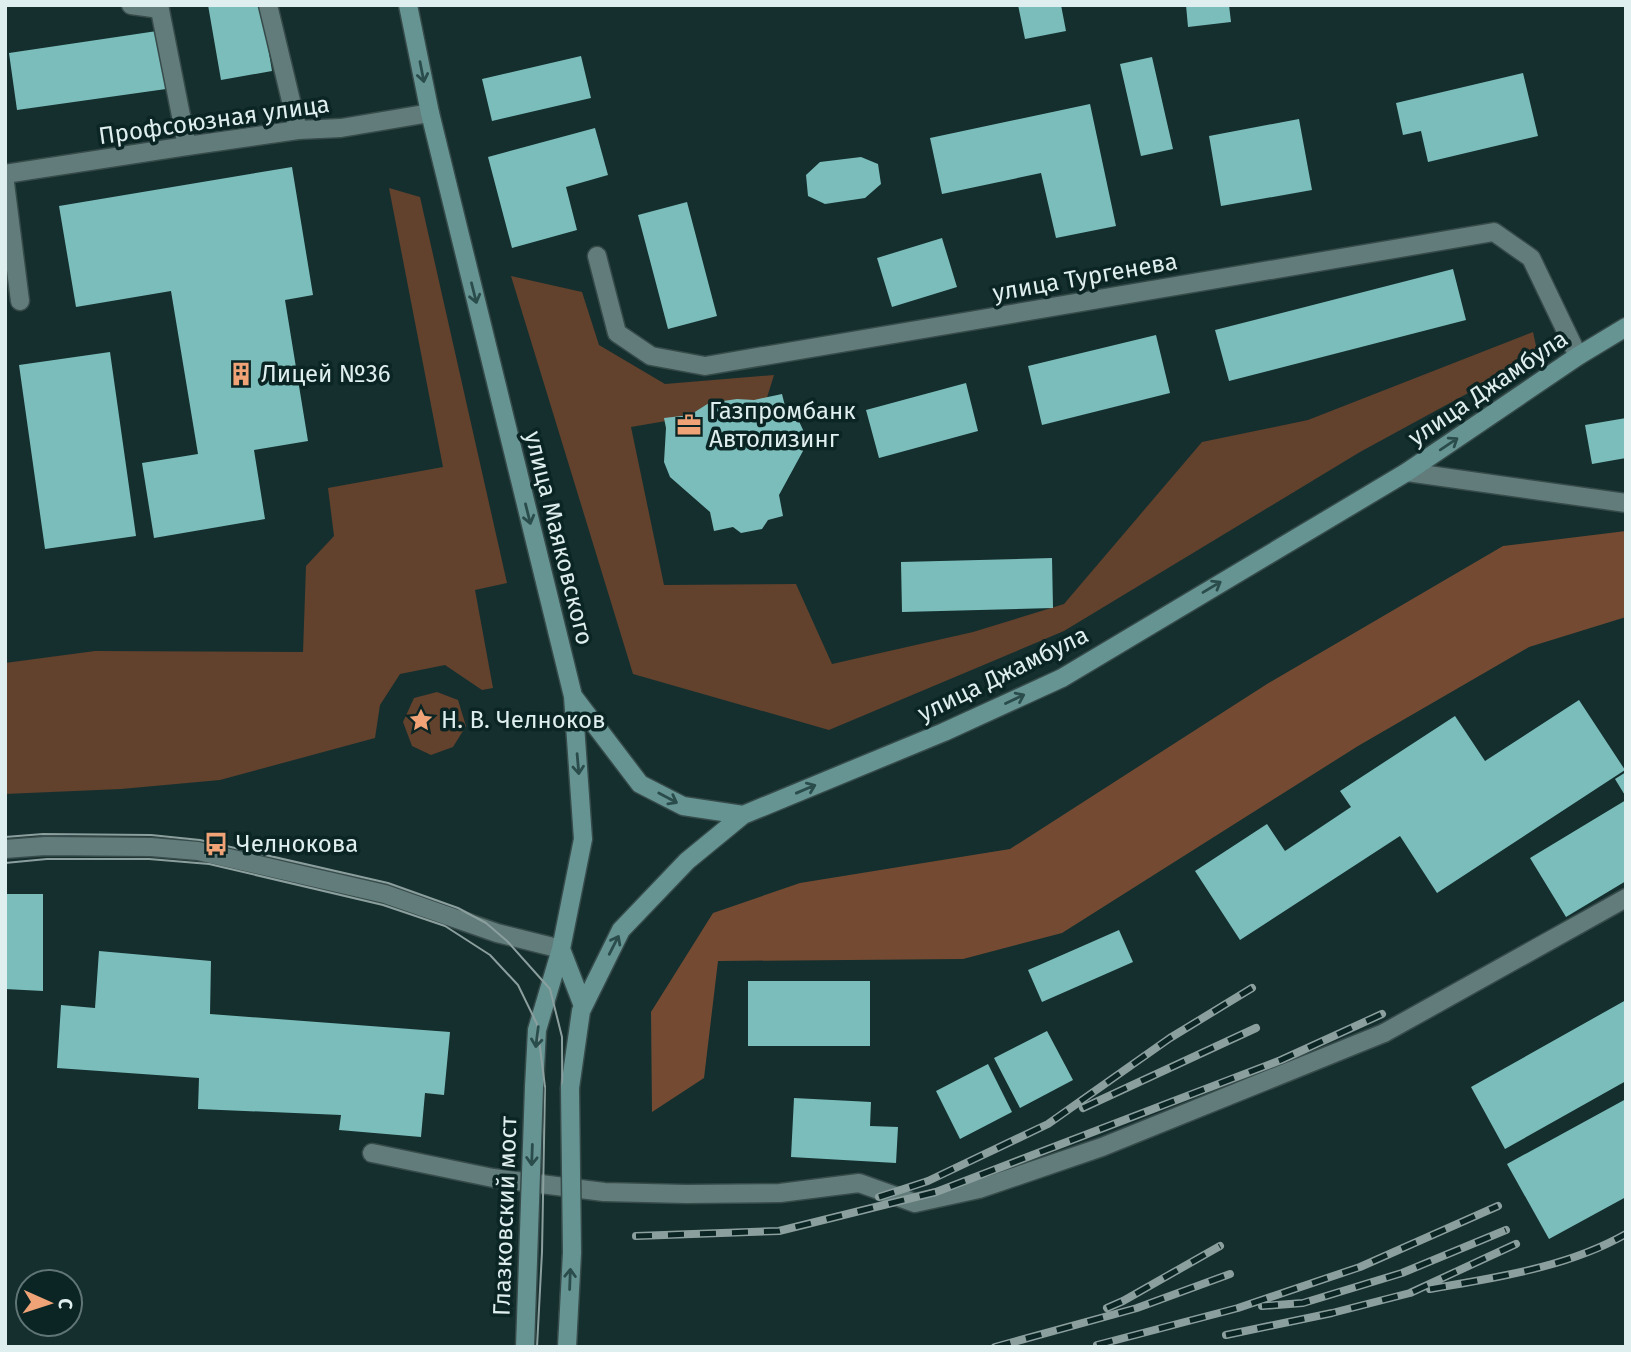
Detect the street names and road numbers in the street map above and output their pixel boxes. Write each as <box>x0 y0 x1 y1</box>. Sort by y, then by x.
street label: Профсоюзная улица <box>97 90 331 150</box>
street label: улица Тургенева <box>990 247 1180 307</box>
street label: улица Джамбула <box>1403 324 1573 452</box>
street label: улица Маяковского <box>519 428 599 648</box>
street label: улица Джамбула <box>913 621 1093 727</box>
street label: Глазковский мост <box>488 1115 522 1316</box>

